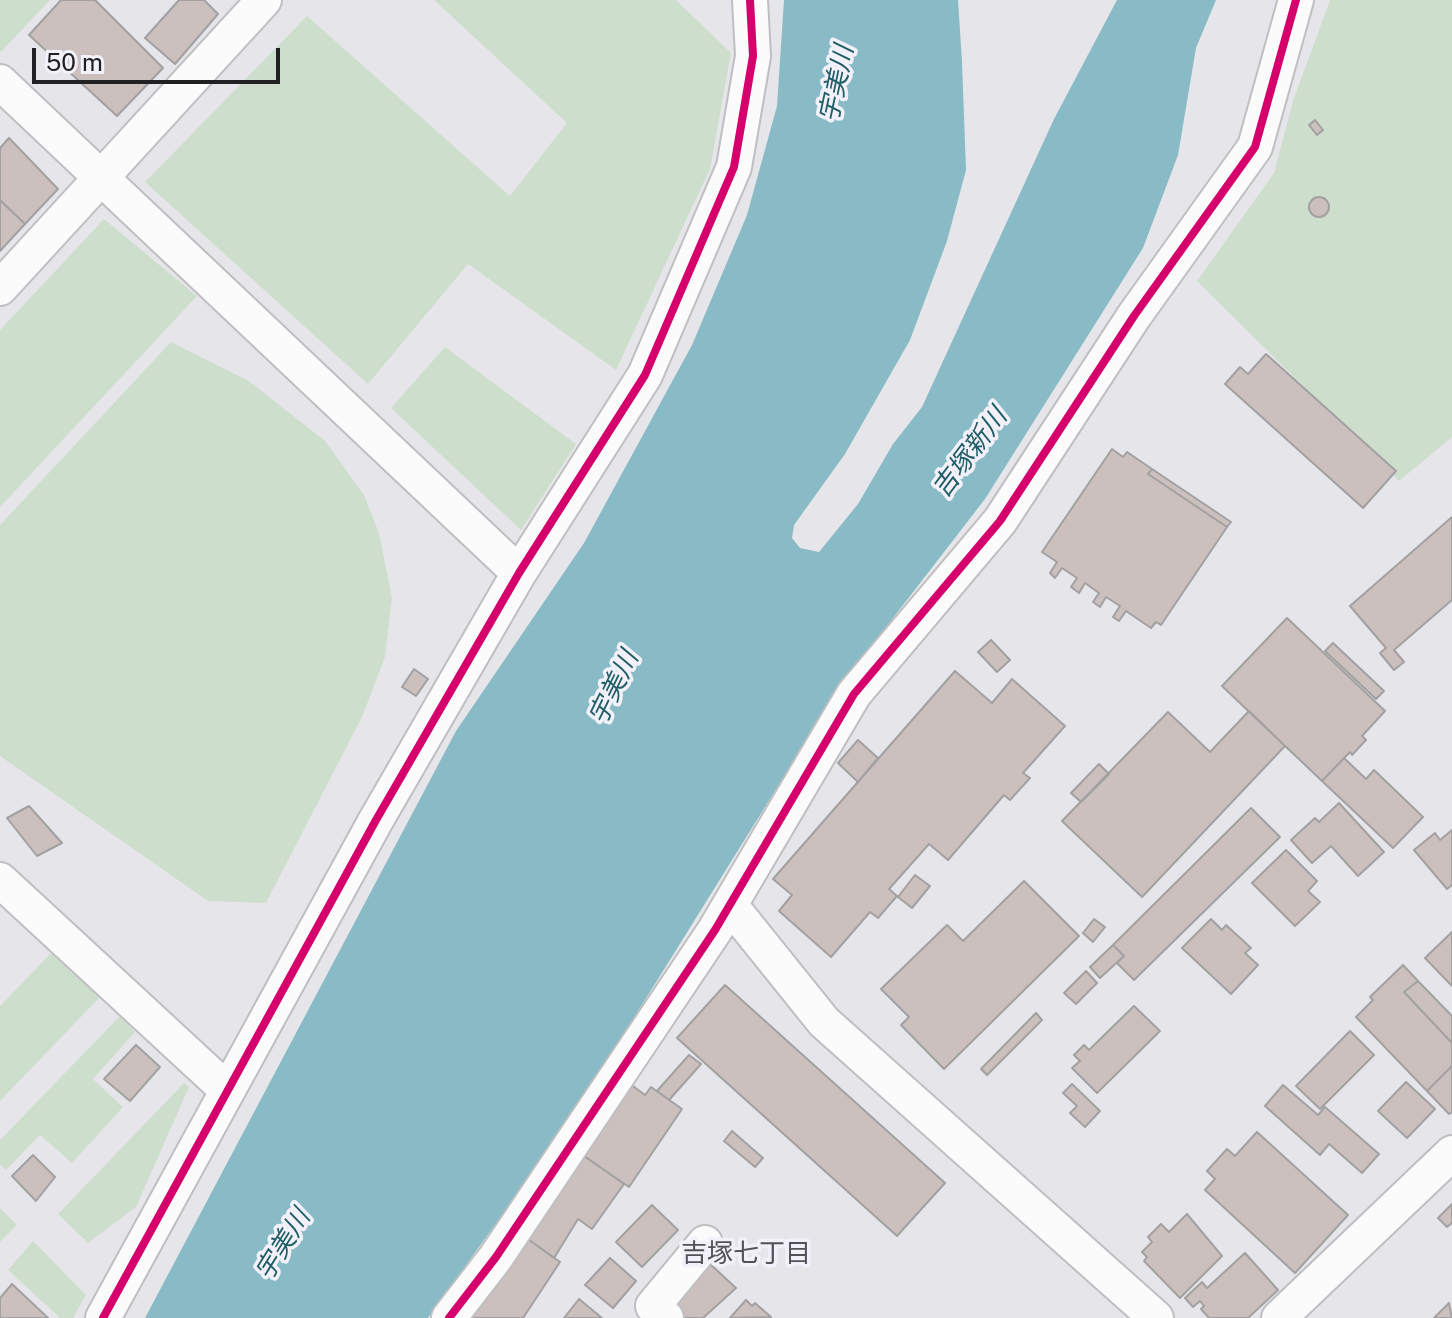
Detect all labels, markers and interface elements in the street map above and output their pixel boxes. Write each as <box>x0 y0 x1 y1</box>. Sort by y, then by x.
scale bar <box>36 32 284 82</box>
water label: 宇美川 <box>814 43 860 125</box>
text: 50 m <box>46 48 103 76</box>
water label: 吉塚新川 <box>926 402 1014 504</box>
water label: 宇美川 <box>583 646 645 730</box>
water label: 宇美川 <box>249 1204 317 1286</box>
district label: 吉塚七丁目 <box>681 1238 811 1270</box>

